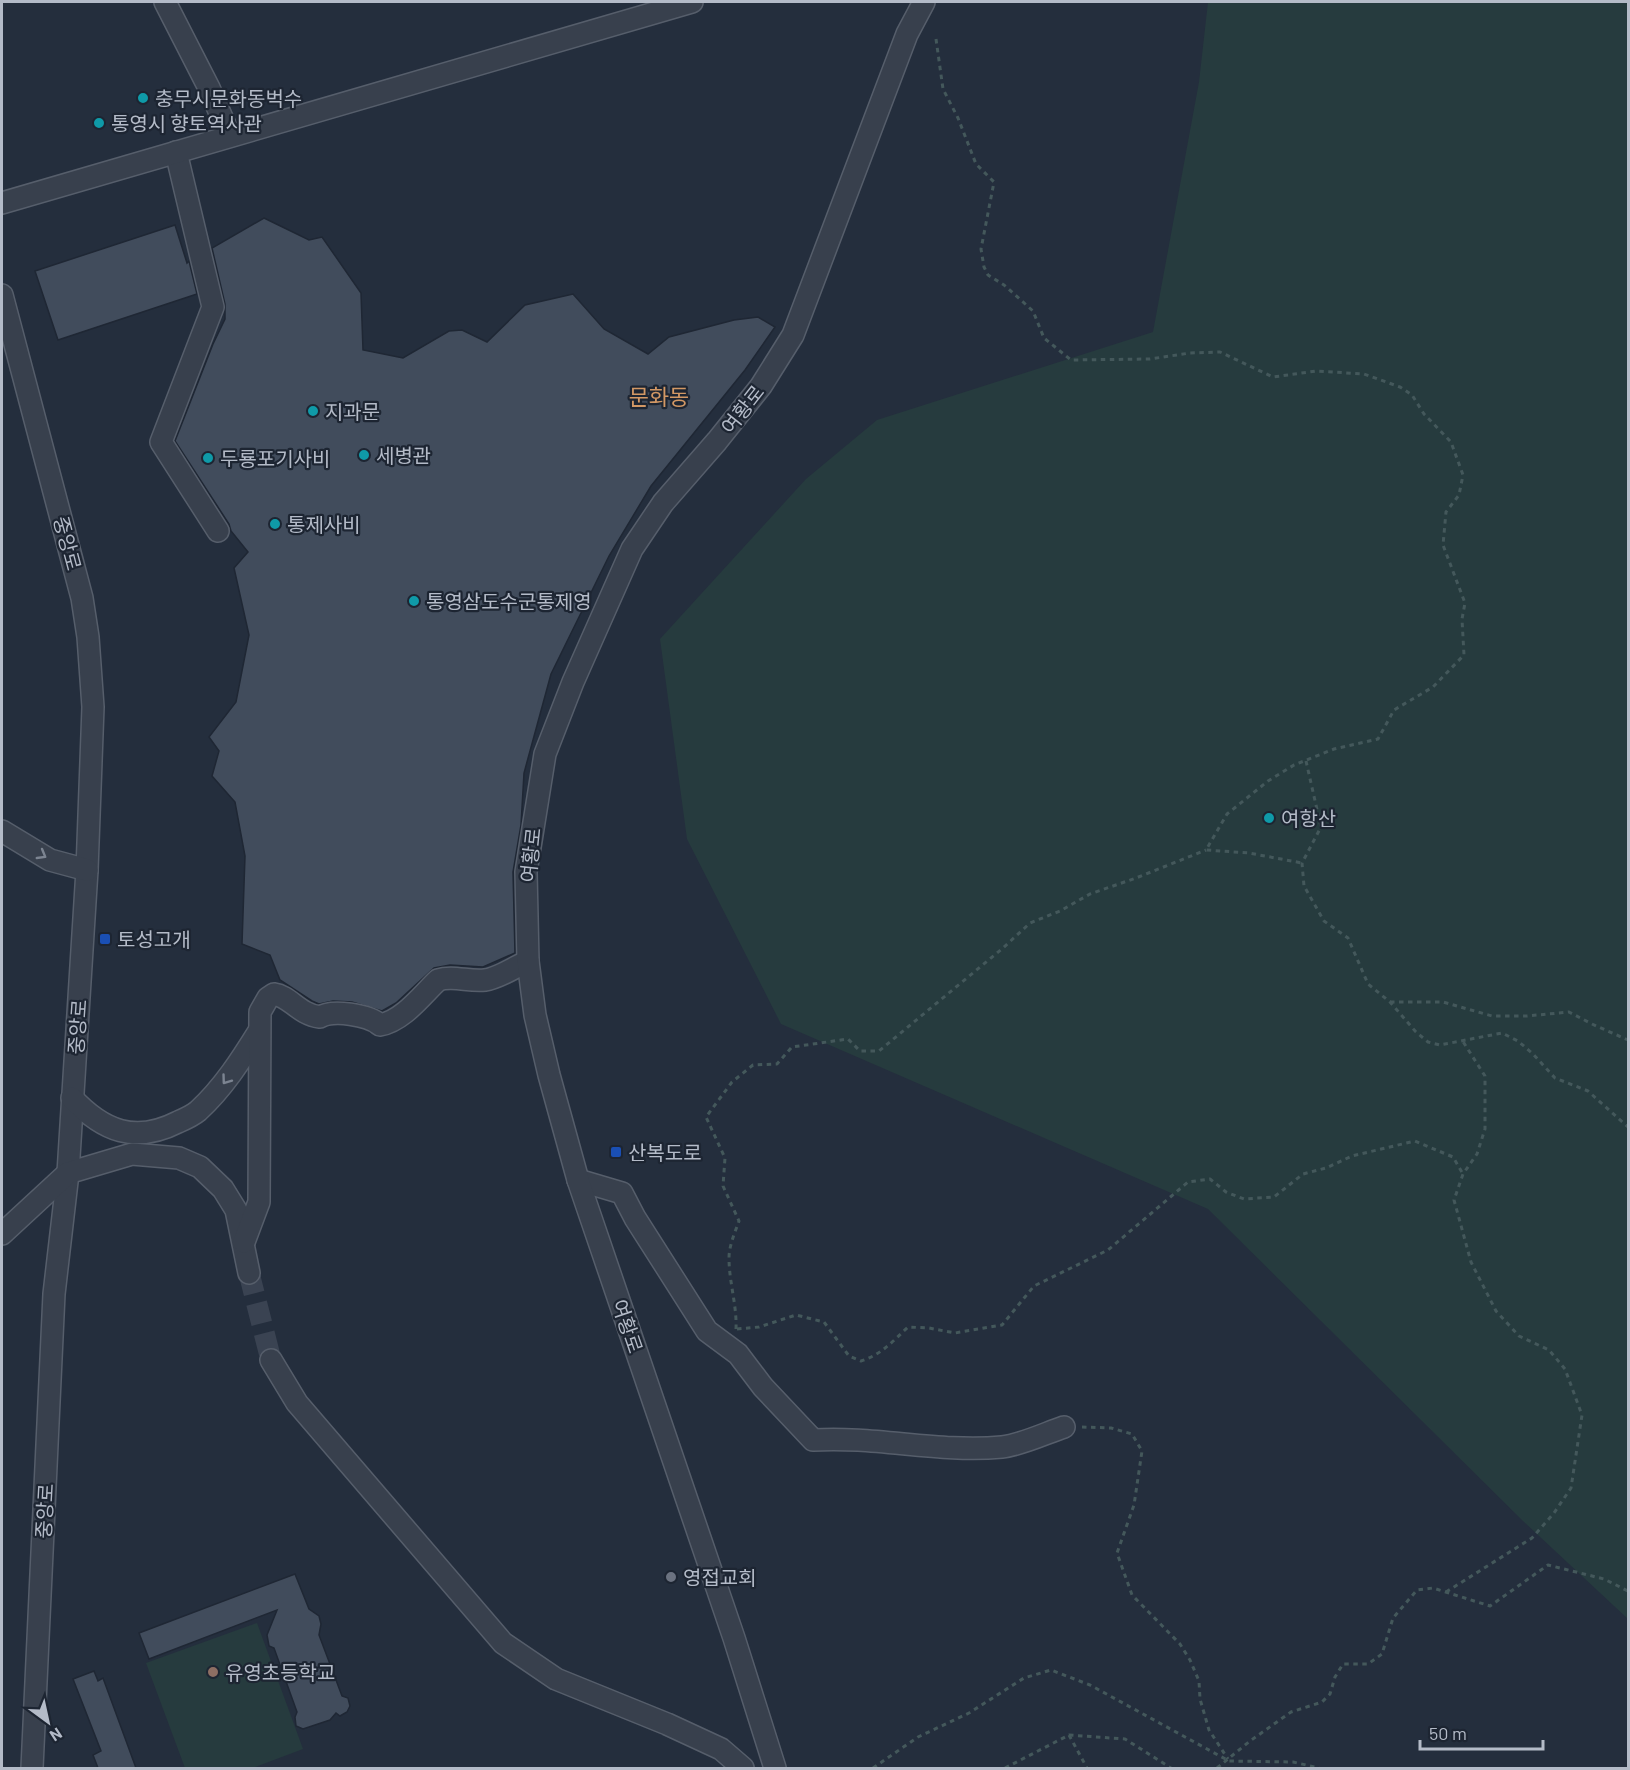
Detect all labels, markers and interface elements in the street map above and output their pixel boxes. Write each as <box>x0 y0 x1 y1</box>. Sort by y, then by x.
place label: 충무시문화동벅수 <box>155 86 302 110</box>
marker: 충무시문화동벅수 <box>136 91 150 105</box>
place label: 통영시 향토역사관 <box>111 111 262 135</box>
marker: 통영시 향토역사관 <box>92 116 106 130</box>
street label: 여황로 <box>716 380 768 438</box>
district label: 문화동 <box>629 383 689 409</box>
place label: 지과문 <box>325 399 380 423</box>
marker: 지과문 <box>306 404 320 418</box>
place label: 세병관 <box>376 443 431 467</box>
place label: 두룡포기사비 <box>220 446 330 470</box>
marker: 세병관 <box>357 448 371 462</box>
marker: 두룡포기사비 <box>201 451 215 465</box>
place label: 통제사비 <box>287 512 361 536</box>
street label: 중앙로 <box>49 513 87 573</box>
marker: 통제사비 <box>268 517 282 531</box>
place label: 통영삼도수군통제영 <box>426 589 592 613</box>
marker: 통영삼도수군통제영 <box>407 594 421 608</box>
place label: 여항산 <box>1281 806 1336 830</box>
marker: 여항산 <box>1262 811 1276 825</box>
street label: 여황로 <box>515 826 545 884</box>
one-way arrow <box>36 848 46 859</box>
place label: 토성고개 <box>117 927 191 951</box>
marker: 토성고개 <box>98 932 112 946</box>
street label: 중앙로 <box>63 999 91 1055</box>
one-way arrow <box>223 1073 234 1084</box>
place label: 산복도로 <box>628 1140 702 1164</box>
marker: 산복도로 <box>609 1145 623 1159</box>
street label: 여황로 <box>608 1296 648 1356</box>
street label: 중앙로 <box>31 1483 57 1539</box>
place label: 영접교회 <box>683 1565 757 1589</box>
marker: 영접교회 <box>664 1570 678 1584</box>
place label: 유영초등학교 <box>225 1660 335 1684</box>
marker: 유영초등학교 <box>206 1665 220 1679</box>
north arrow <box>18 1692 78 1752</box>
scale bar <box>1420 1713 1543 1751</box>
text: 50 m <box>1429 1722 1467 1744</box>
text: N <box>47 1724 66 1746</box>

